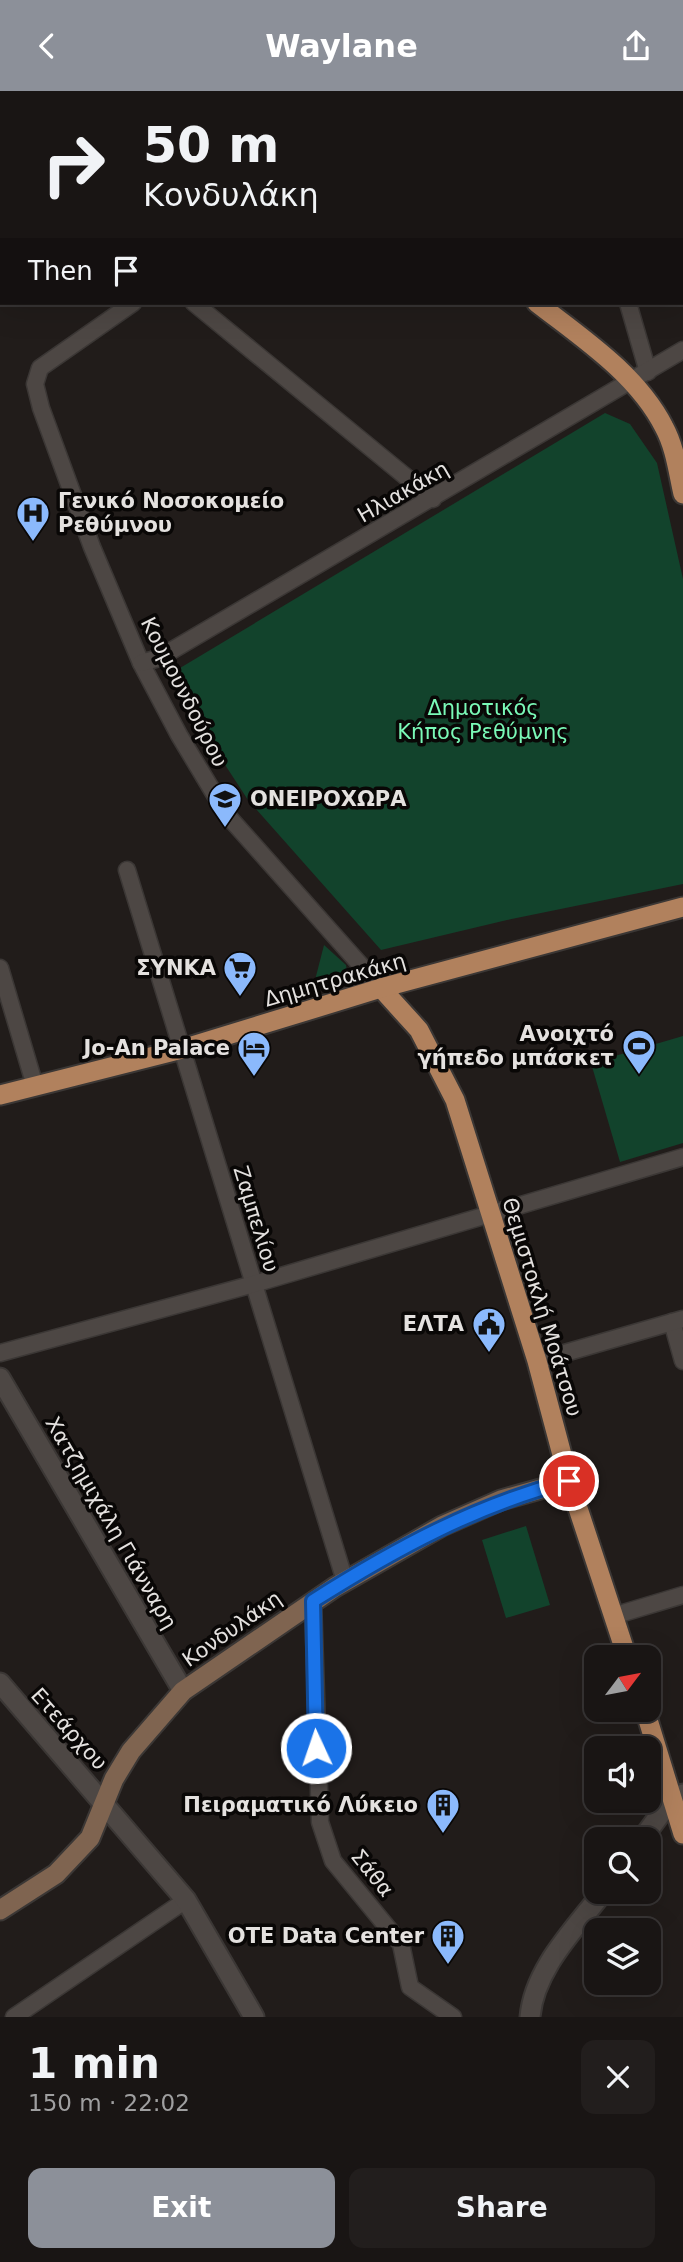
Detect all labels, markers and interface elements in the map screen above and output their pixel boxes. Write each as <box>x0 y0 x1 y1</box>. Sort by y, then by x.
icon: back <box>28 27 66 65</box>
text: Waylane <box>265 27 418 65</box>
icon: share <box>617 27 655 65</box>
text: 50 m <box>143 117 279 174</box>
icon: right <box>28 119 119 210</box>
text: Κονδυλάκη <box>143 176 319 214</box>
icon: arrive <box>107 252 145 290</box>
text: Then <box>28 256 93 286</box>
street label: Ηλιακάκη <box>353 456 453 528</box>
place label: Γενικό Νοσοκομείο Ρεθύμνου <box>58 489 284 537</box>
hospital icon: Γενικό Νοσοκομείο Ρεθύμνου <box>14 494 52 543</box>
street label: Κουμουνδούρου <box>136 613 232 771</box>
park label: Δημοτικός Κήπος Ρεθύμνης <box>397 696 569 744</box>
school or university icon: ΟΝΕΙΡΟΧΩΡΑ <box>206 780 244 829</box>
place label: ΟΝΕΙΡΟΧΩΡΑ <box>250 787 407 811</box>
street label: Δημητρακάκη <box>261 948 409 1012</box>
supermarket icon: ΣΥΝΚΑ <box>221 949 259 998</box>
place label: ΣΥΝΚΑ <box>136 956 217 980</box>
place label: Ανοιχτό γήπεδο μπάσκετ <box>417 1022 614 1070</box>
sports icon: Ανοιχτό γήπεδο μπάσκετ <box>620 1027 658 1076</box>
hotel icon: Jo-An Palace <box>235 1029 273 1078</box>
place label: Jo-An Palace <box>81 1036 230 1060</box>
street label: Ζαμπελίου <box>228 1163 284 1275</box>
street label: Θεμιστοκλή Μοάτσου <box>497 1195 587 1419</box>
public building icon: ΕΛΤΑ <box>470 1305 508 1354</box>
place label: ΕΛΤΑ <box>403 1312 465 1336</box>
street label: Χατζημιχάλη Γιάνναρη <box>40 1413 182 1633</box>
pin <box>539 1451 599 1511</box>
icon: arrive <box>550 1462 588 1500</box>
street label: Κονδυλάκη <box>178 1586 286 1672</box>
north arrow <box>584 1645 662 1722</box>
map controls <box>584 1645 661 1995</box>
street label: Ετεάρχου <box>26 1683 112 1775</box>
position arrow <box>279 1711 353 1785</box>
button: sound <box>584 1736 661 1813</box>
building icon: Πειραματικό Λύκειο <box>424 1786 462 1835</box>
place label: Πειραματικό Λύκειο <box>183 1793 418 1817</box>
button: search <box>584 1827 661 1904</box>
street label: Σάθα <box>346 1845 398 1901</box>
building icon: OTE Data Center <box>429 1917 467 1966</box>
button: layers <box>584 1918 661 1995</box>
place label: OTE Data Center <box>228 1924 425 1948</box>
text: 1 min <box>28 2039 160 2088</box>
button: close <box>581 2040 655 2114</box>
text: 150 m · 22:02 <box>28 2090 190 2116</box>
button: Exit <box>28 2168 335 2248</box>
button: Share <box>349 2168 655 2248</box>

